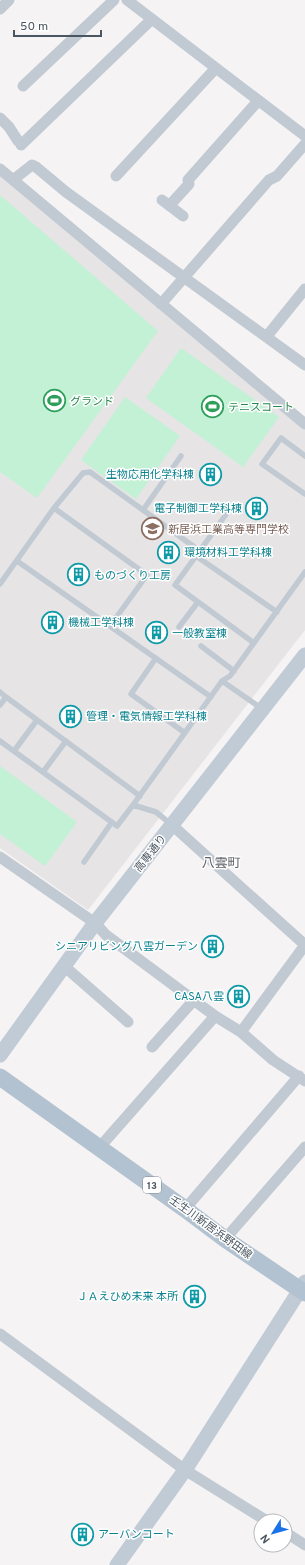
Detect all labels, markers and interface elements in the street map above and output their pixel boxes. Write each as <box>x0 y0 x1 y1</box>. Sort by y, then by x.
scale bar <box>14 12 101 38</box>
text: 50 m <box>20 19 48 35</box>
sports icon: グランド <box>41 388 67 414</box>
sports icon: テニスコート <box>199 394 225 420</box>
place label: グランド <box>70 395 114 409</box>
place label: テニスコート <box>228 401 294 415</box>
building icon: 生物応用化学科棟 <box>197 461 223 487</box>
place label: 生物応用化学科棟 <box>106 468 194 482</box>
building icon: 電子制御工学科棟 <box>244 495 270 521</box>
place label: 電子制御工学科棟 <box>154 502 242 516</box>
school or university icon: 新居浜工業高等専門学校 <box>139 516 165 542</box>
place label: 新居浜工業高等専門学校 <box>168 523 289 537</box>
building icon: 環境材料工学科棟 <box>156 539 182 565</box>
place label: 環境材料工学科棟 <box>184 546 272 560</box>
building icon: ものづくり工房 <box>65 562 91 588</box>
place label: ものづくり工房 <box>94 569 171 583</box>
building icon: 機械工学科棟 <box>39 609 65 635</box>
place label: 機械工学科棟 <box>68 616 134 630</box>
building icon: 一般教室棟 <box>143 620 169 646</box>
place label: 一般教室棟 <box>172 627 227 641</box>
building icon: 管理・電気情報工学科棟 <box>58 703 84 729</box>
place label: 管理・電気情報工学科棟 <box>86 710 207 724</box>
street label: 高専通り <box>132 832 170 875</box>
district label: 八雲町 <box>201 856 241 872</box>
building icon: シニアリビング八雲ガーデン <box>200 933 226 959</box>
place label: シニアリビング八雲ガーデン <box>55 940 198 954</box>
building icon: CASA八雲 <box>226 983 252 1009</box>
place label: CASA八雲 <box>174 990 224 1004</box>
road number: 13 <box>143 1177 161 1193</box>
street label: 壬生川新居浜野田線 <box>166 1193 255 1263</box>
building icon: ＪＡえひめ未来 本所 <box>181 1283 207 1309</box>
place label: ＪＡえひめ未来 本所 <box>76 1290 179 1304</box>
north arrow <box>253 1513 293 1553</box>
building icon: アーバンコート <box>69 1521 95 1547</box>
place label: アーバンコート <box>98 1528 175 1542</box>
text: N <box>258 1531 274 1546</box>

